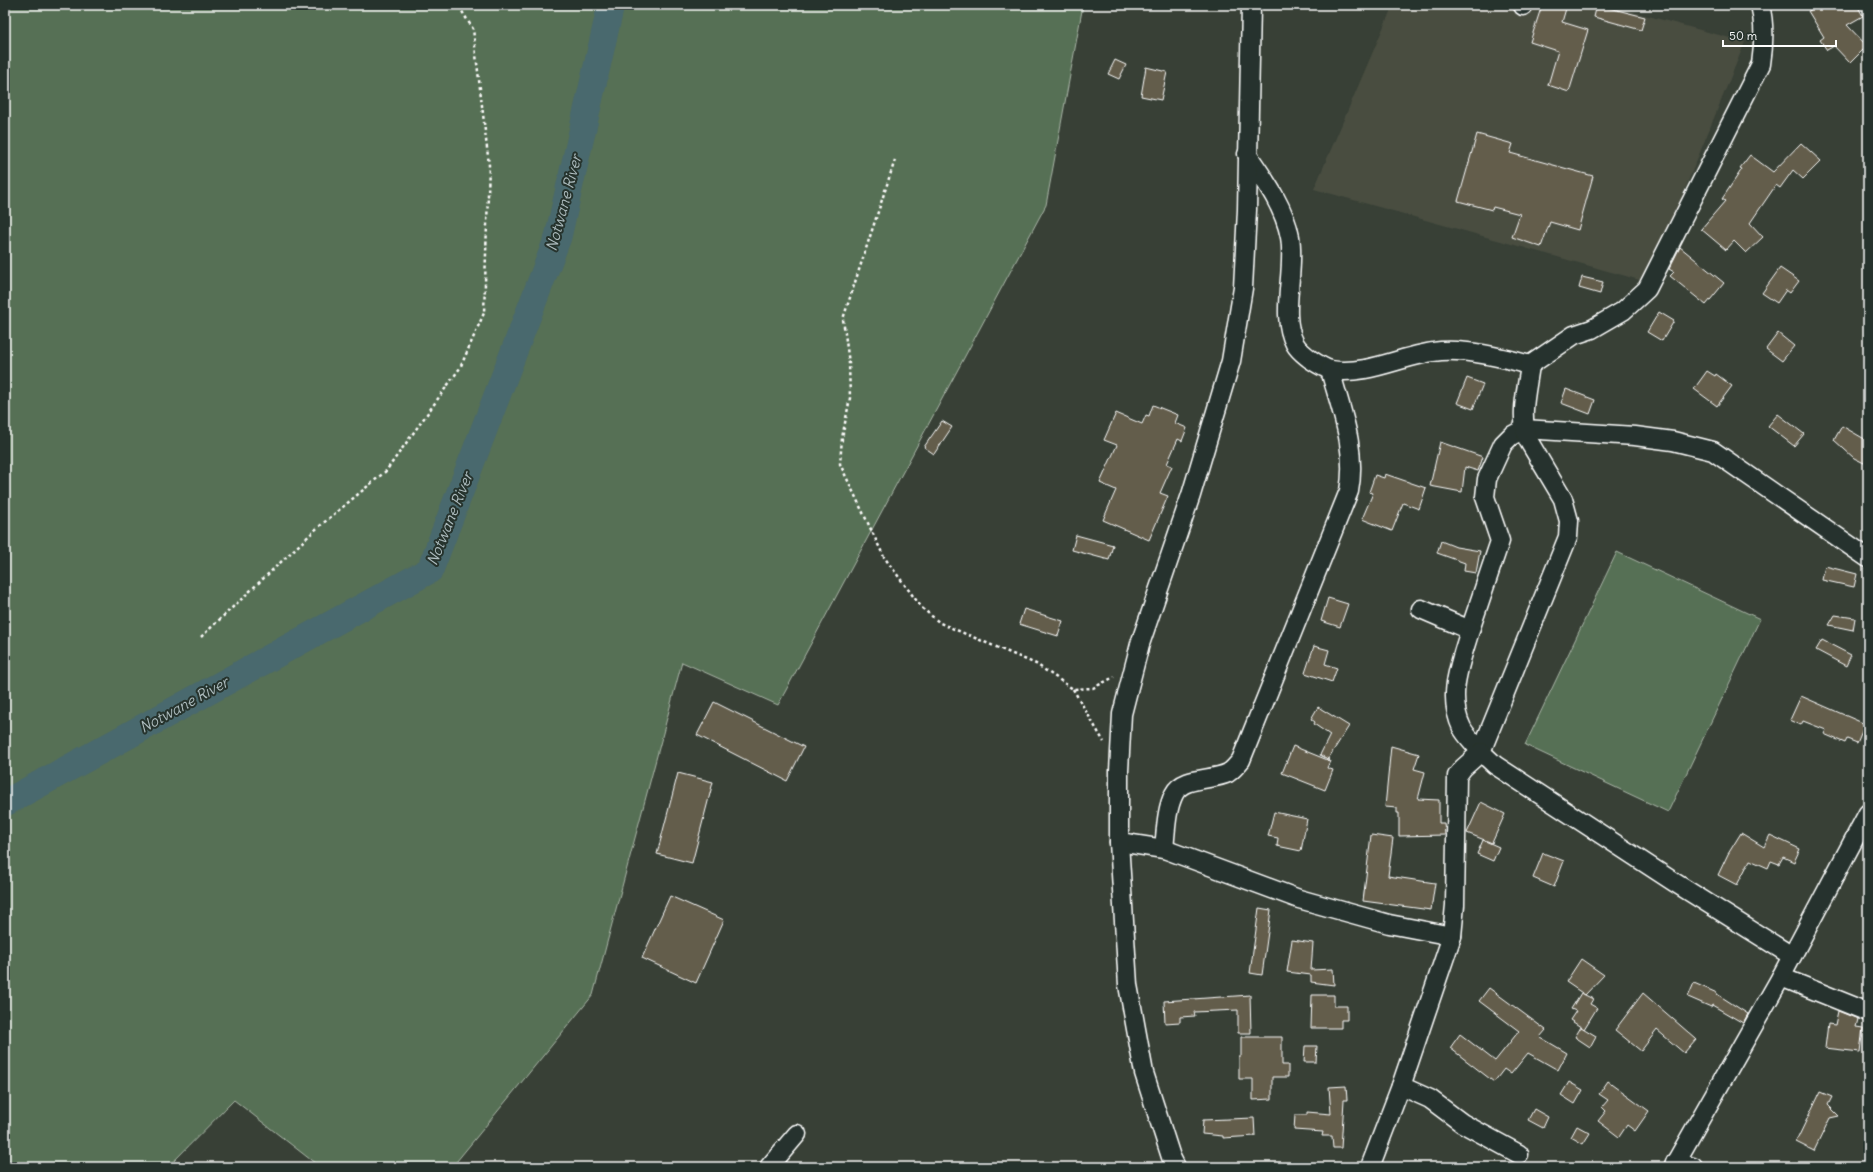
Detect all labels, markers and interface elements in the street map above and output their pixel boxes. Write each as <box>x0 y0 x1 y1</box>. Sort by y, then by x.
scale bar <box>1723 22 1836 48</box>
text: 50 m <box>1729 28 1758 43</box>
water label: Notwane River <box>542 151 586 253</box>
water label: Notwane River <box>422 468 478 568</box>
water label: Notwane River <box>136 671 233 737</box>

